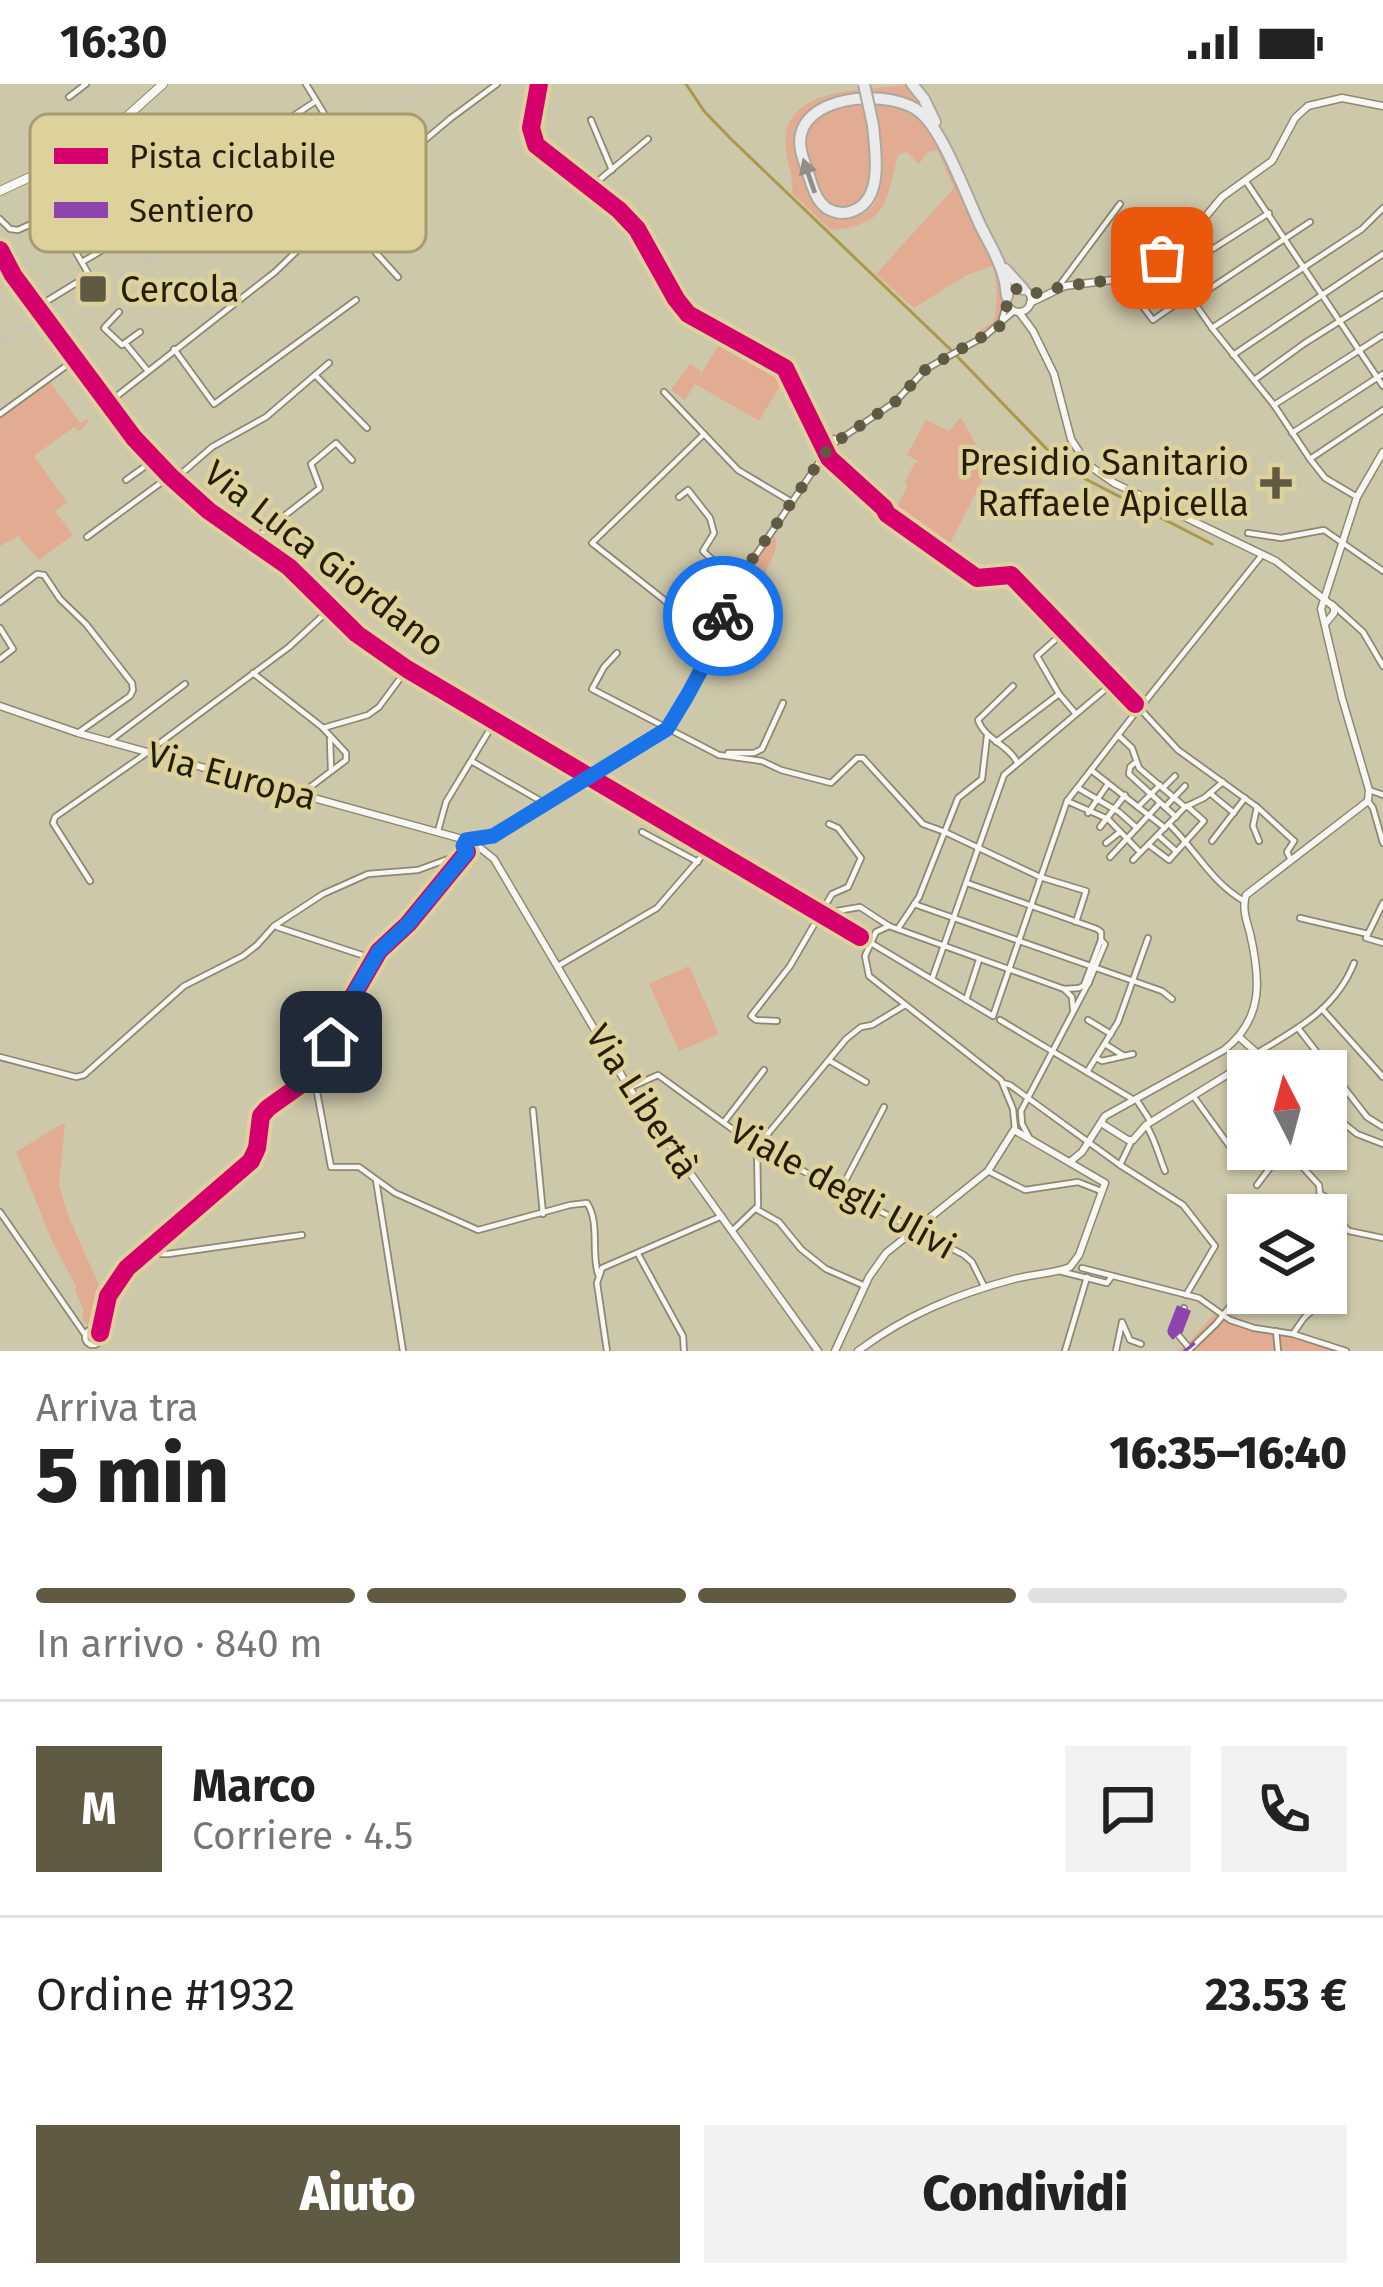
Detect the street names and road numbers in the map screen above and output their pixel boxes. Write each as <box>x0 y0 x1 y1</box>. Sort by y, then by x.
street label: Via Luca Giordano <box>195 451 454 666</box>
street label: Via Europa <box>142 732 321 820</box>
street label: Via Libertà <box>576 1016 708 1187</box>
street label: Viale degli Ulivi <box>722 1109 963 1269</box>

